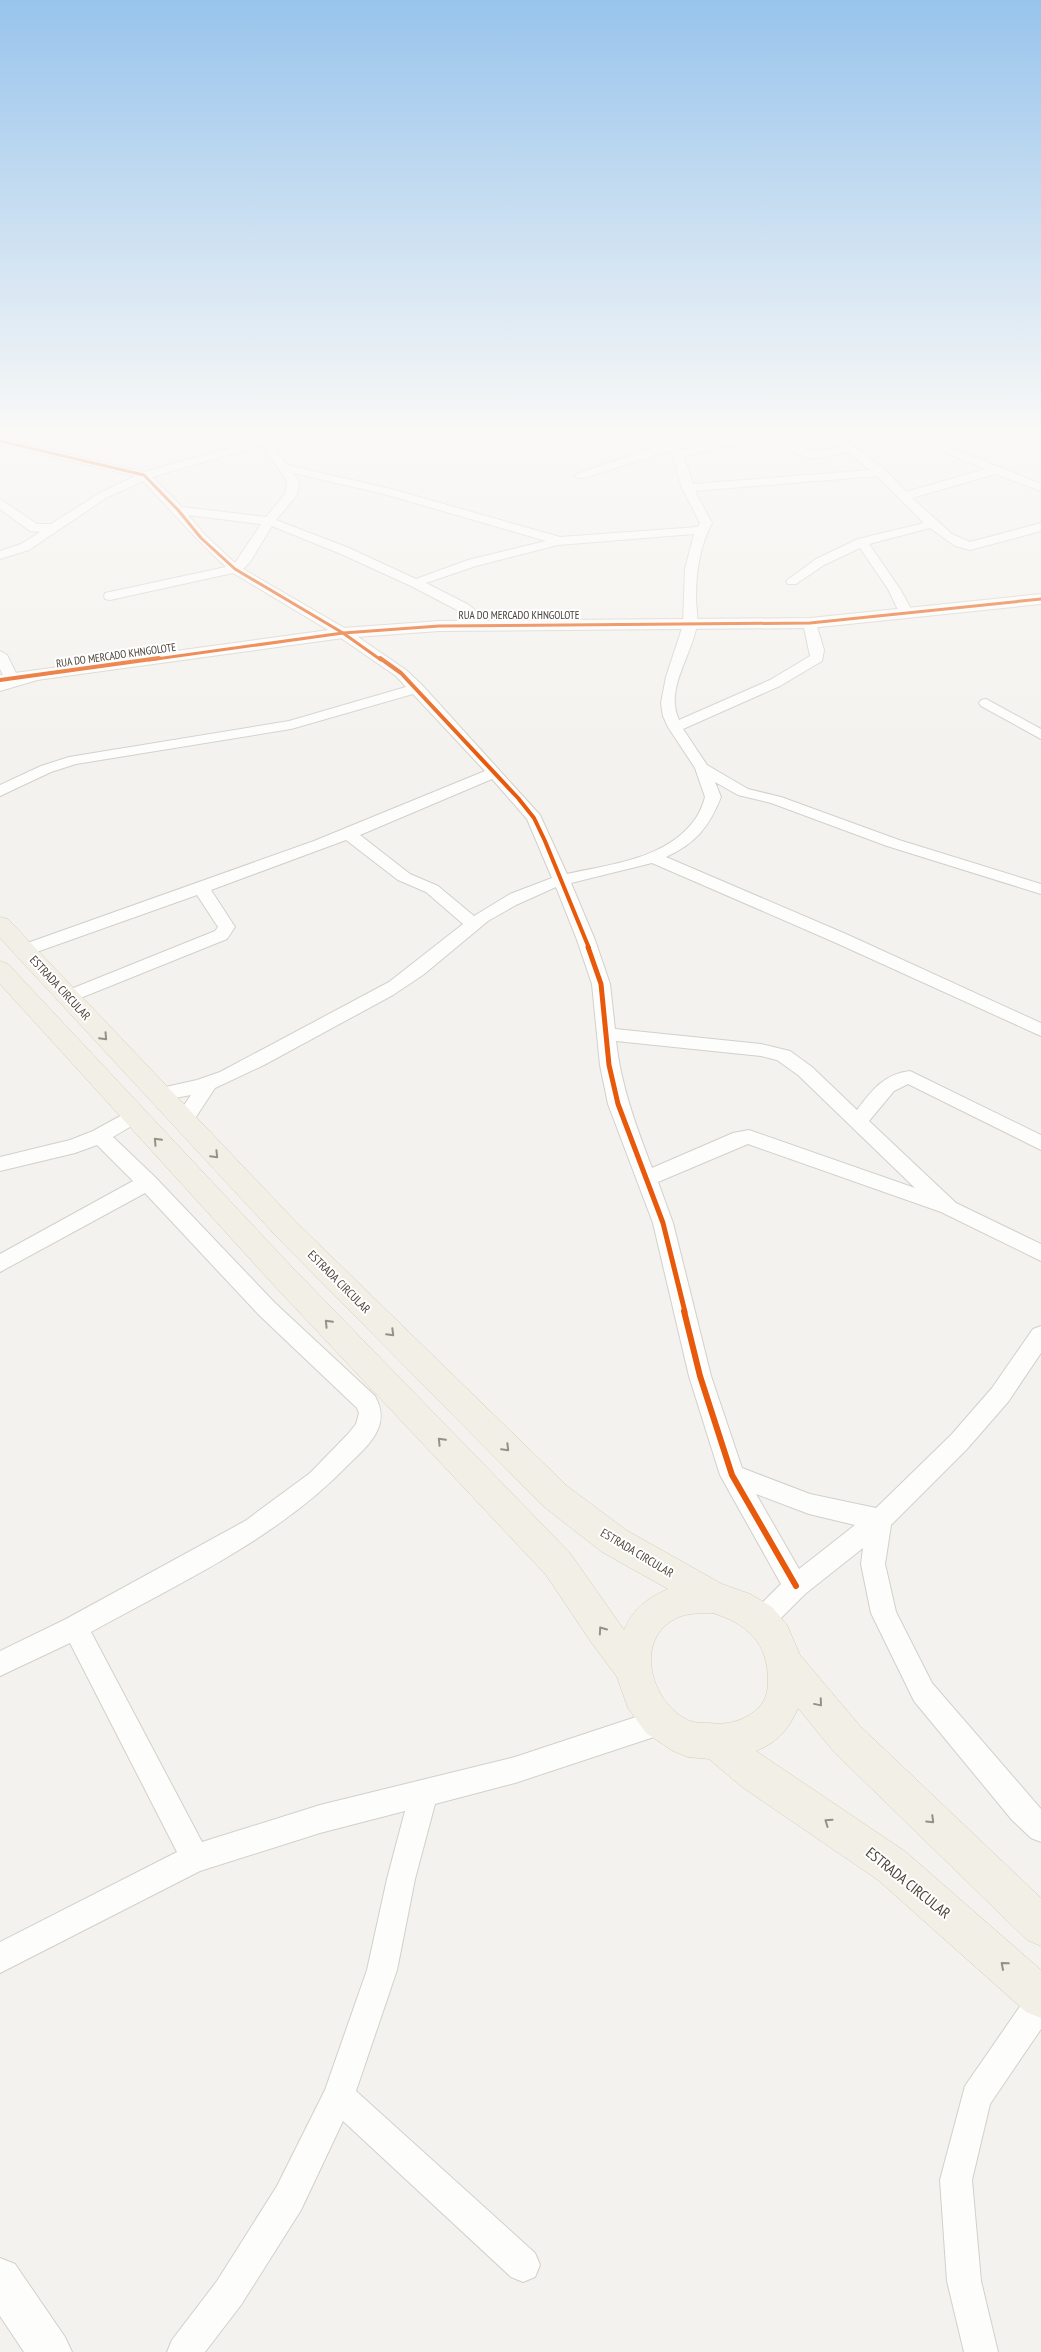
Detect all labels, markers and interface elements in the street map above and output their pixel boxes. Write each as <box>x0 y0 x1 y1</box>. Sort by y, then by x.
street label: RUA DO MERCADO KHNGOLOTE <box>458 608 580 622</box>
street label: RUA DO MERCADO KHNGOLOTE <box>55 640 177 670</box>
street label: ESTRADA CIRCULAR <box>27 952 94 1023</box>
one-way arrow <box>99 1031 108 1040</box>
one-way arrow <box>154 1138 163 1147</box>
one-way arrow <box>209 1150 218 1159</box>
street label: ESTRADA CIRCULAR <box>305 1247 374 1316</box>
one-way arrow <box>325 1320 334 1329</box>
one-way arrow <box>385 1328 394 1337</box>
one-way arrow <box>438 1437 447 1446</box>
one-way arrow <box>500 1442 509 1451</box>
street label: ESTRADA CIRCULAR <box>598 1525 677 1580</box>
one-way arrow <box>599 1627 608 1636</box>
one-way arrow <box>813 1698 822 1707</box>
one-way arrow <box>926 1814 935 1823</box>
one-way arrow <box>824 1819 834 1828</box>
street label: ESTRADA CIRCULAR <box>862 1843 954 1922</box>
one-way arrow <box>1001 1962 1010 1971</box>

